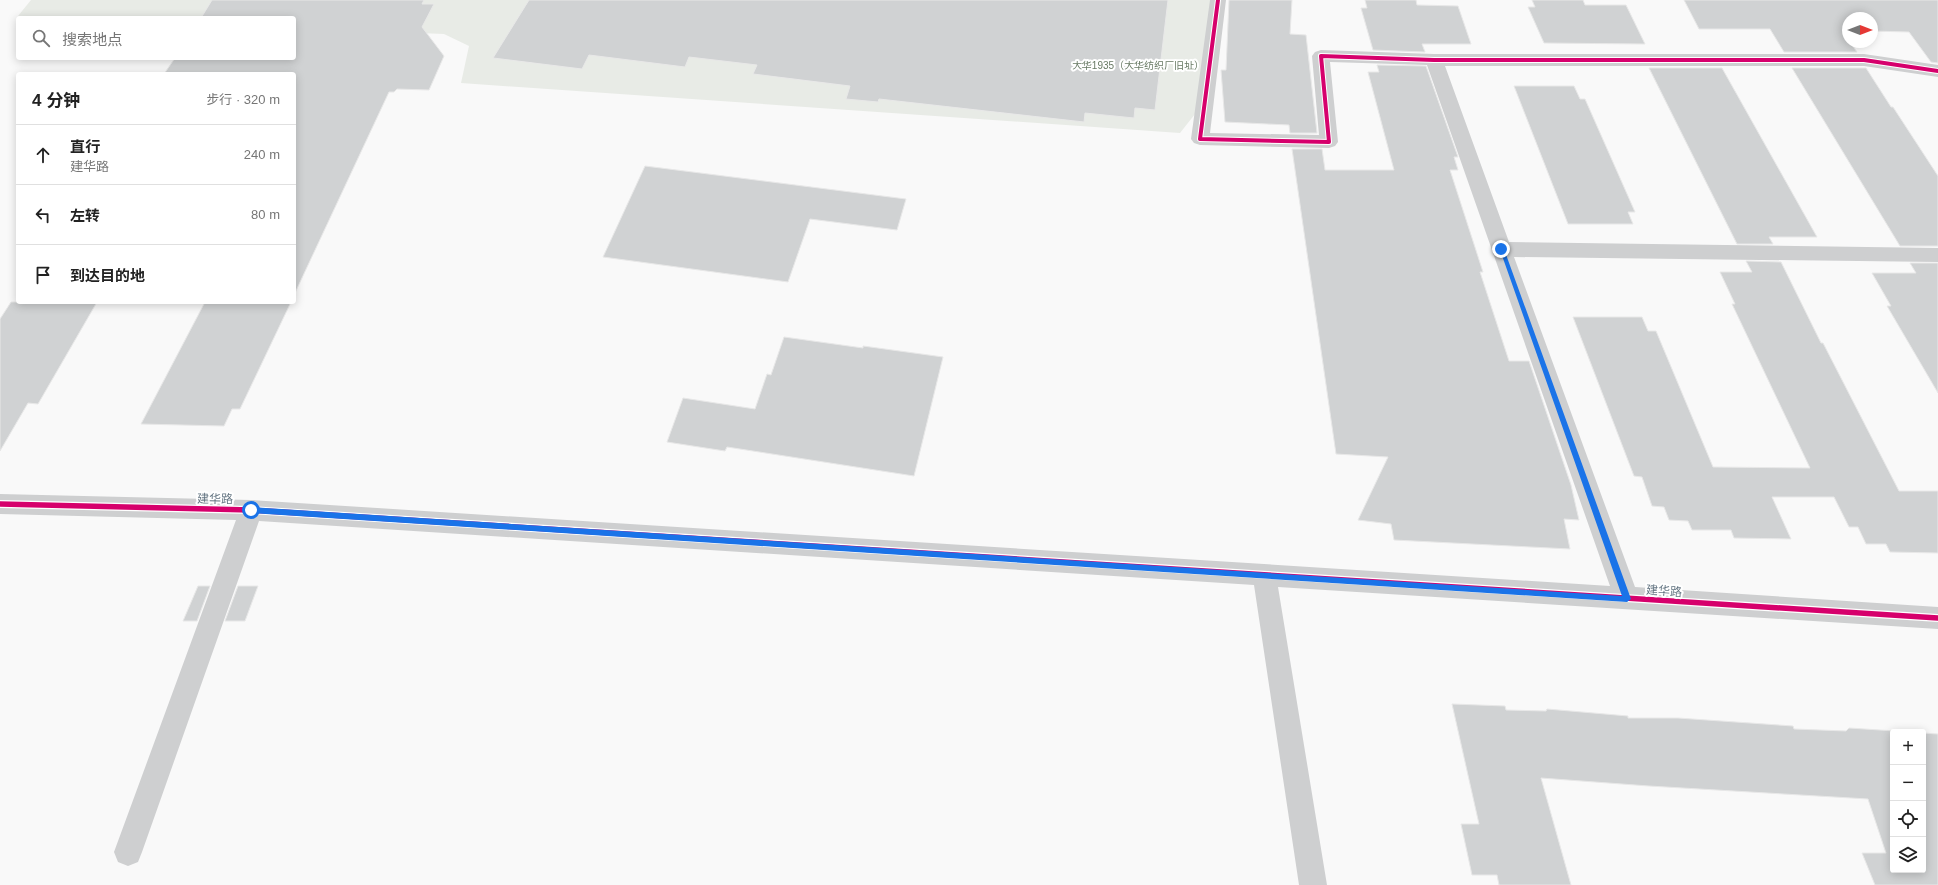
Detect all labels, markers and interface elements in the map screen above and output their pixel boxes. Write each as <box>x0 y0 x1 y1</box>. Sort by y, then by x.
north arrow <box>1842 12 1878 48</box>
search box <box>16 16 296 60</box>
icon: search <box>30 27 52 49</box>
text: 搜索地点 <box>62 31 122 48</box>
park label: 大华1935（大华纺织厂旧址） <box>1072 60 1204 71</box>
text: 4 分钟 <box>32 91 80 110</box>
text: 步行 · 320 m <box>206 92 280 107</box>
text: 直行 <box>70 138 100 155</box>
icon: ahead <box>32 144 54 166</box>
text: 240 m <box>244 147 280 162</box>
text: 建华路 <box>70 159 109 174</box>
icon: left <box>32 204 54 226</box>
text: 左转 <box>70 207 100 224</box>
text: 80 m <box>251 207 280 222</box>
route end <box>1492 240 1510 258</box>
icon: arrive <box>32 264 54 286</box>
text: 到达目的地 <box>70 267 145 284</box>
street label: 建华路 <box>197 492 233 506</box>
route start <box>242 501 260 519</box>
street label: 建华路 <box>1646 583 1682 599</box>
map controls <box>1890 729 1926 873</box>
button: + <box>1890 729 1926 765</box>
button: − <box>1890 765 1926 801</box>
button: locate <box>1890 801 1926 837</box>
button: layers <box>1890 837 1926 873</box>

